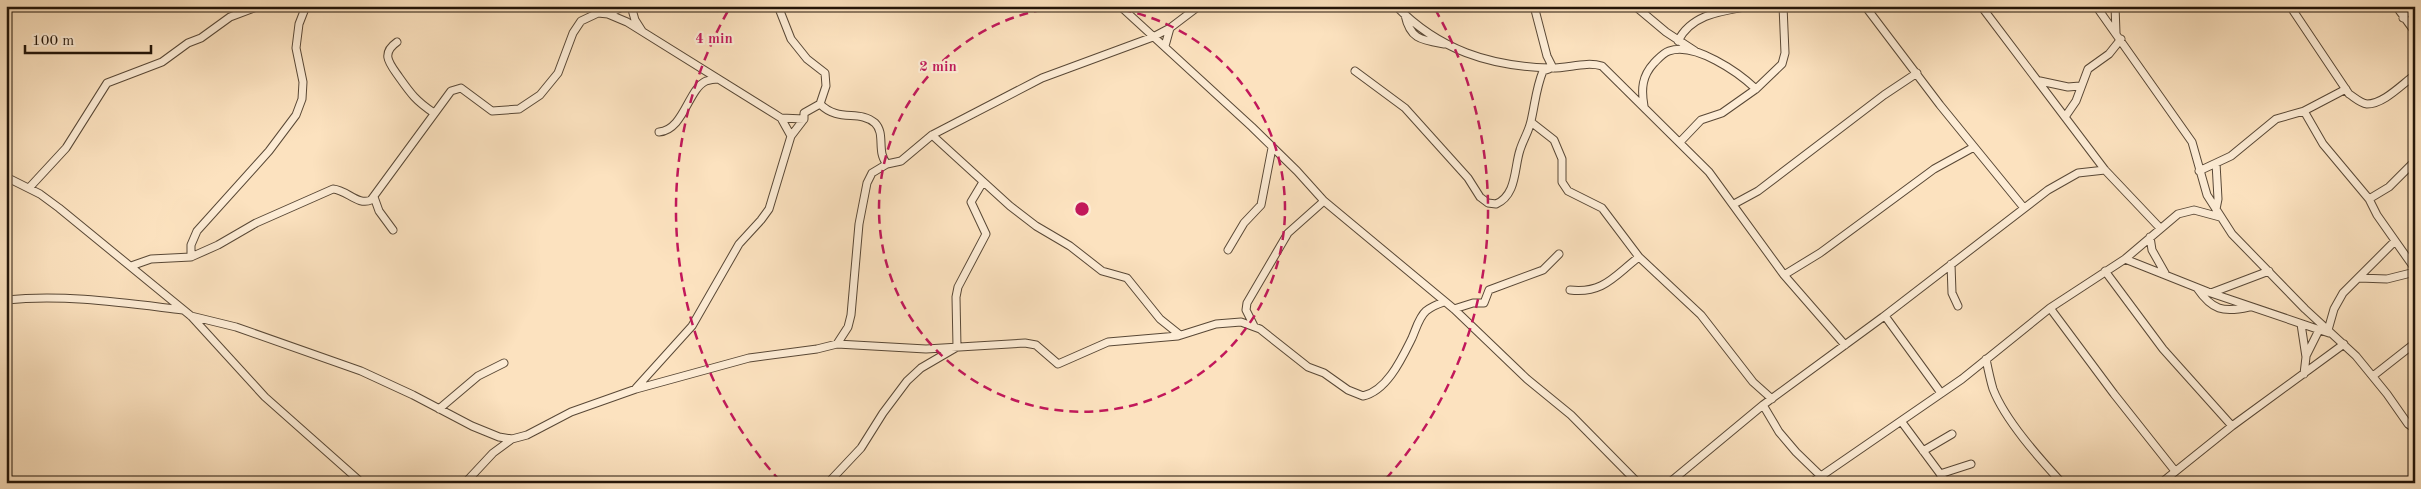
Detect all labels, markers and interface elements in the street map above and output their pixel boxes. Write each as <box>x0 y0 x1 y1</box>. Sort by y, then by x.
scale bar <box>25 22 151 54</box>
text: 4 min <box>695 32 733 47</box>
text: 100 m <box>32 34 74 49</box>
text: 2 min <box>919 60 957 75</box>
centre of rings <box>1073 200 1091 218</box>

